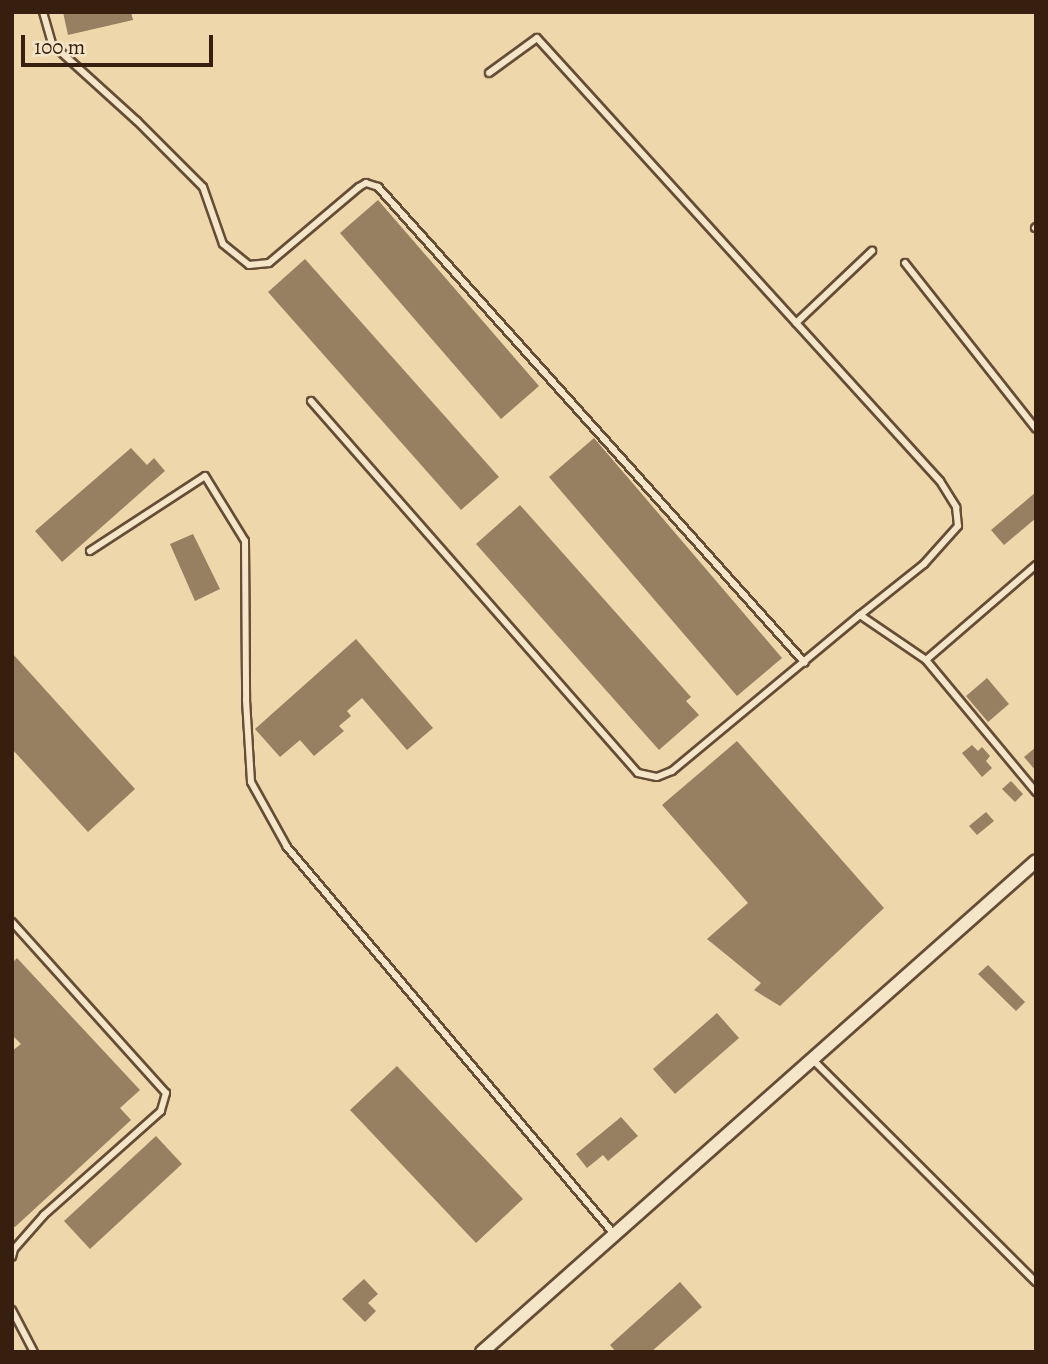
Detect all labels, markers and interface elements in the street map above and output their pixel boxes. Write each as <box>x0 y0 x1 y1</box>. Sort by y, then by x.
scale bar <box>24 21 217 65</box>
text: 100 m <box>34 33 85 61</box>

